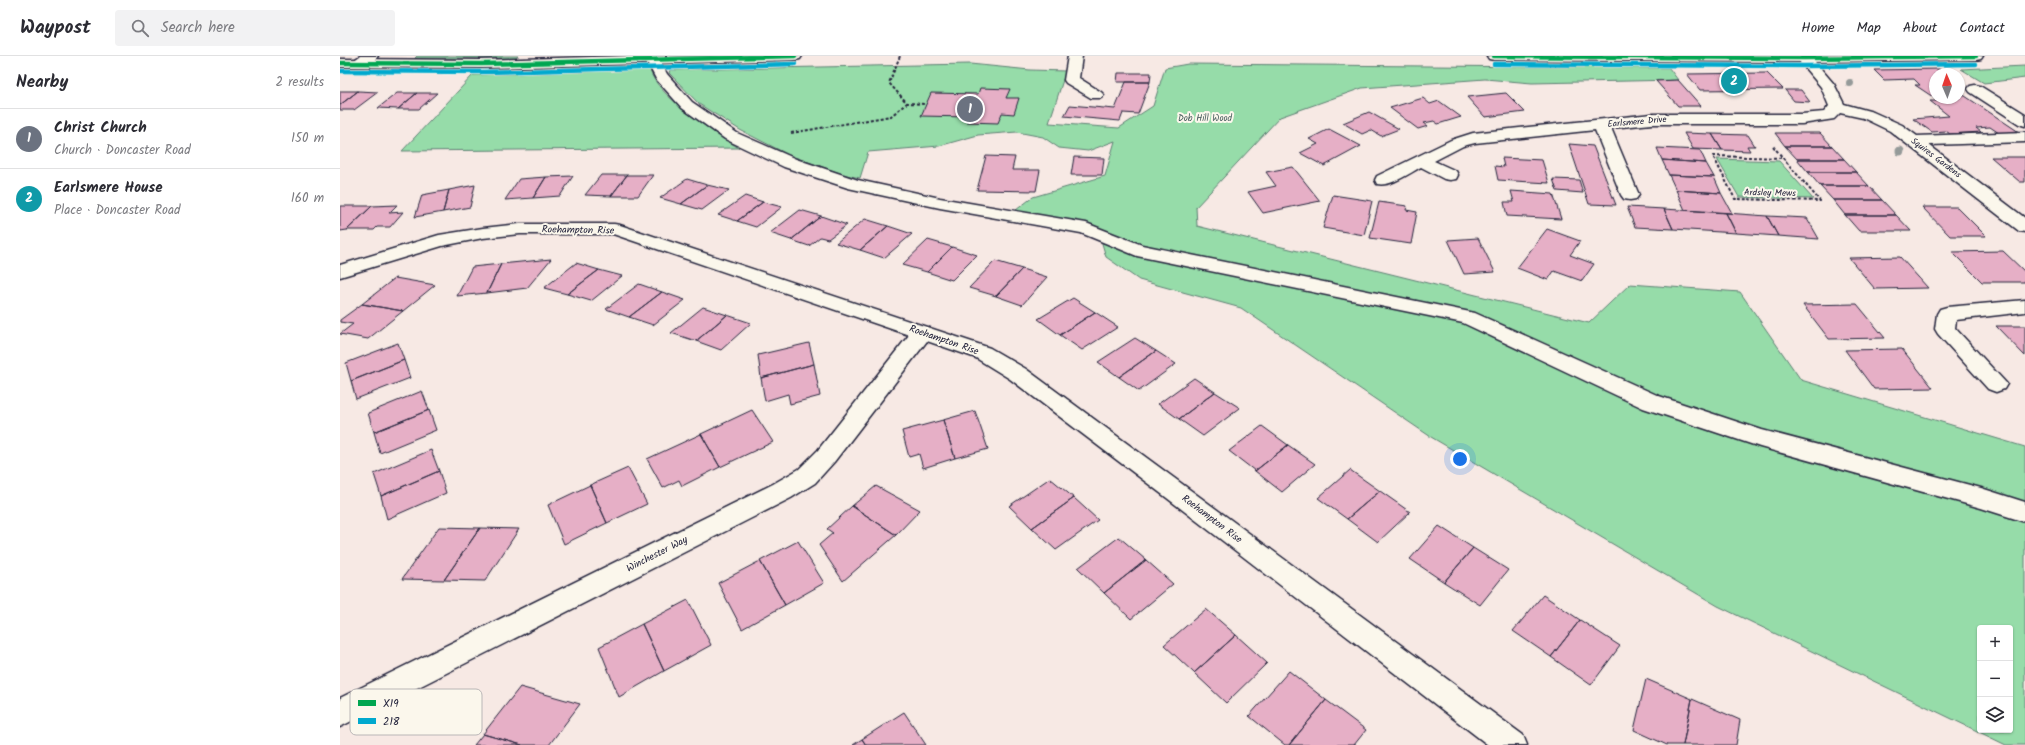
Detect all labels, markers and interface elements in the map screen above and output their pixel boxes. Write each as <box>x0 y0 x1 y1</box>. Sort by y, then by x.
search box <box>115 10 395 46</box>
text: Waypost <box>20 13 91 43</box>
text: Search here <box>161 16 235 40</box>
icon: search <box>129 17 151 39</box>
text: Home <box>1801 17 1835 39</box>
text: Map <box>1857 17 1881 39</box>
text: About <box>1903 17 1937 39</box>
text: Contact <box>1959 17 2005 39</box>
pin: 2 <box>1721 66 1747 96</box>
north arrow <box>1929 68 1965 104</box>
text: Nearby <box>16 69 68 96</box>
text: 2 results <box>276 72 324 93</box>
pin: 1 <box>957 94 983 124</box>
park label: Dob Hill Wood <box>1178 111 1233 126</box>
street label: Earlsmere Drive <box>1607 112 1667 132</box>
text: Christ Church <box>54 116 147 140</box>
text: 1 <box>27 128 31 149</box>
text: 150 m <box>291 128 324 149</box>
street label: Squires Gardens <box>1908 134 1965 182</box>
text: Church · Doncaster Road <box>54 140 191 161</box>
text: Earlsmere House <box>54 176 163 200</box>
street label: Ardsley Mews <box>1744 185 1796 201</box>
text: 2 <box>25 188 33 209</box>
text: 160 m <box>291 188 324 209</box>
text: Place · Doncaster Road <box>54 200 181 221</box>
street label: Roehampton Rise <box>542 221 615 239</box>
street label: Roehampton Rise <box>907 321 981 360</box>
your location <box>1450 449 1470 469</box>
street label: Roehampton Rise <box>1178 491 1246 547</box>
street label: Winchester Way <box>624 532 691 576</box>
map controls <box>1977 625 2013 733</box>
button: + <box>1977 625 2013 661</box>
button: − <box>1977 661 2013 697</box>
legend <box>350 689 482 735</box>
text: X19 <box>383 695 399 713</box>
button: layers <box>1977 697 2013 733</box>
text: 218 <box>383 713 400 731</box>

